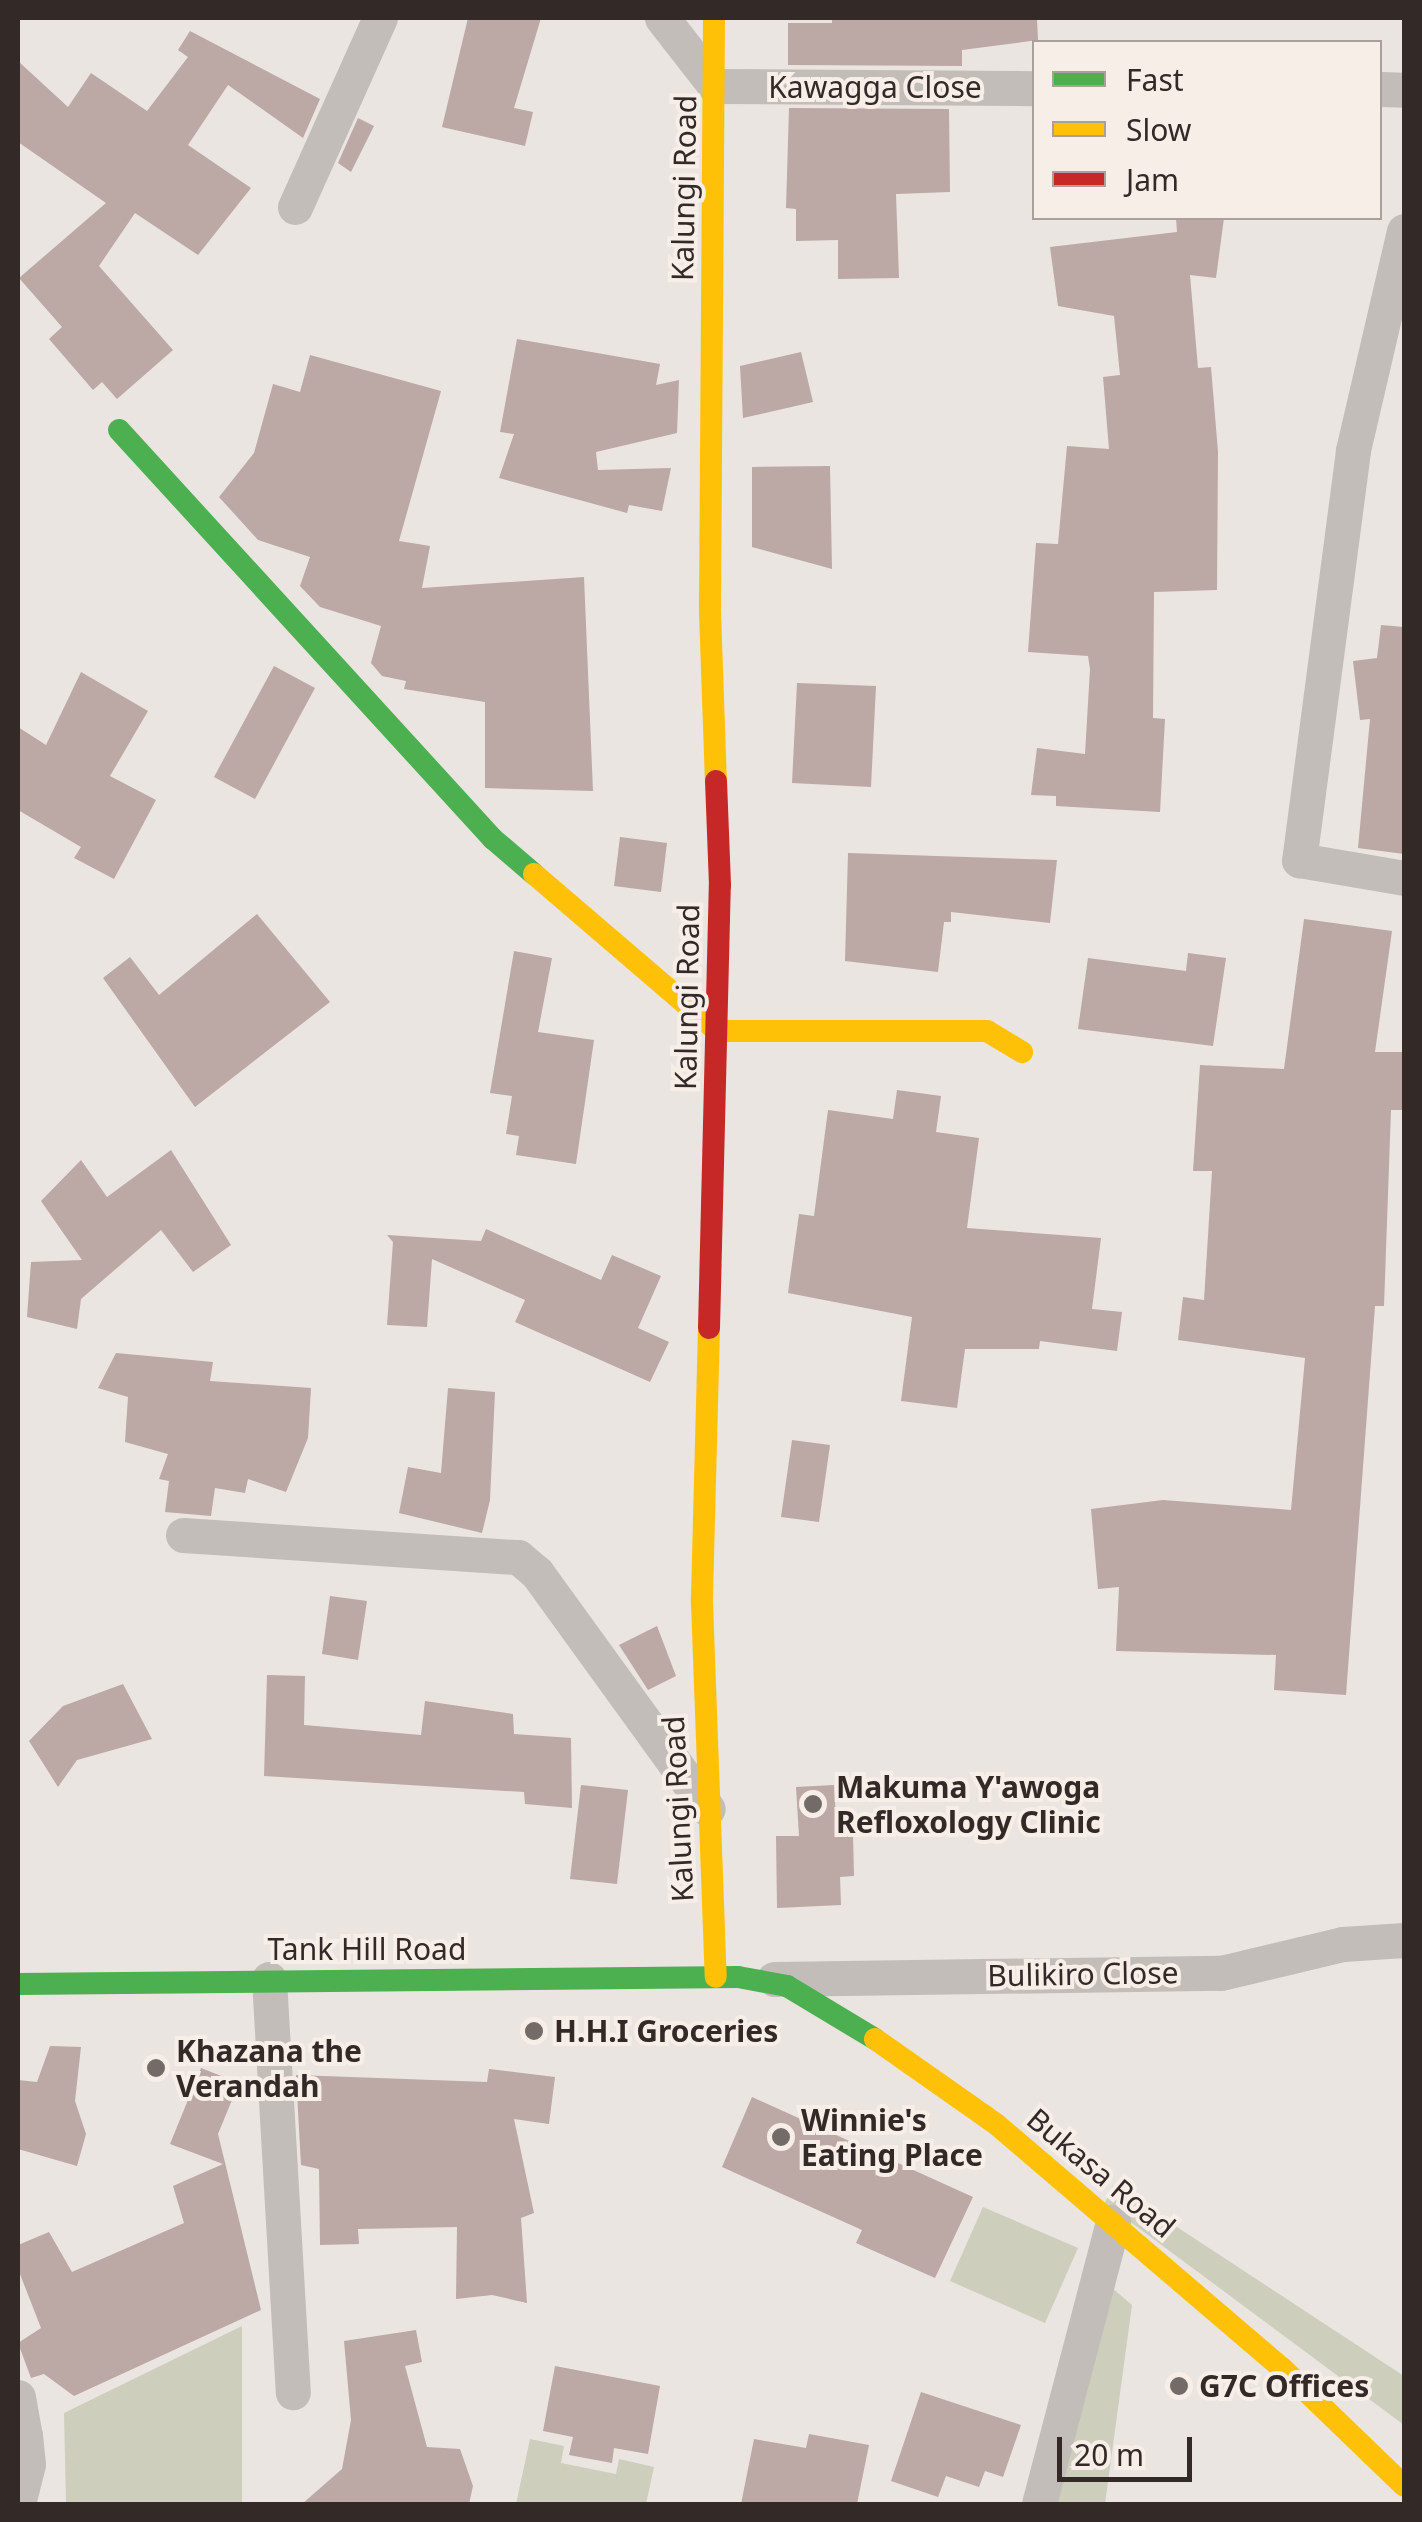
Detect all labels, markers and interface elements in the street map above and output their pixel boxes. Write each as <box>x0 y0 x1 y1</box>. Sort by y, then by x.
legend <box>1032 40 1382 220</box>
text: Fast <box>1126 59 1184 100</box>
street label: Kawagga Close <box>768 69 982 105</box>
street label: Kalungi Road <box>664 95 704 281</box>
text: Slow <box>1126 109 1191 150</box>
text: Jam <box>1126 159 1179 200</box>
street label: Kalungi Road <box>667 904 707 1090</box>
street label: Kalungi Road <box>655 1715 701 1903</box>
place label: Makuma Y'awoga Refloxology Clinic <box>836 1769 1101 1840</box>
marker: Makuma Y'awoga Refloxology Clinic <box>800 1791 826 1817</box>
street label: Tank Hill Road <box>268 1931 466 1967</box>
street label: Bulikiro Close <box>987 1954 1179 1994</box>
place label: H.H.I Groceries <box>554 2013 778 2049</box>
marker: H.H.I Groceries <box>523 2020 545 2042</box>
place label: Khazana the Verandah <box>176 2033 362 2104</box>
marker: Khazana the Verandah <box>145 2057 167 2079</box>
street label: Bukasa Road <box>1020 2101 1182 2245</box>
place label: Winnie's Eating Place <box>801 2102 983 2172</box>
marker: Winnie's Eating Place <box>770 2126 792 2148</box>
place label: G7C Offices <box>1199 2368 1369 2404</box>
marker: G7C Offices <box>1168 2375 1190 2397</box>
scale bar <box>1062 2417 1197 2479</box>
text: 20 m <box>1074 2434 1144 2475</box>

